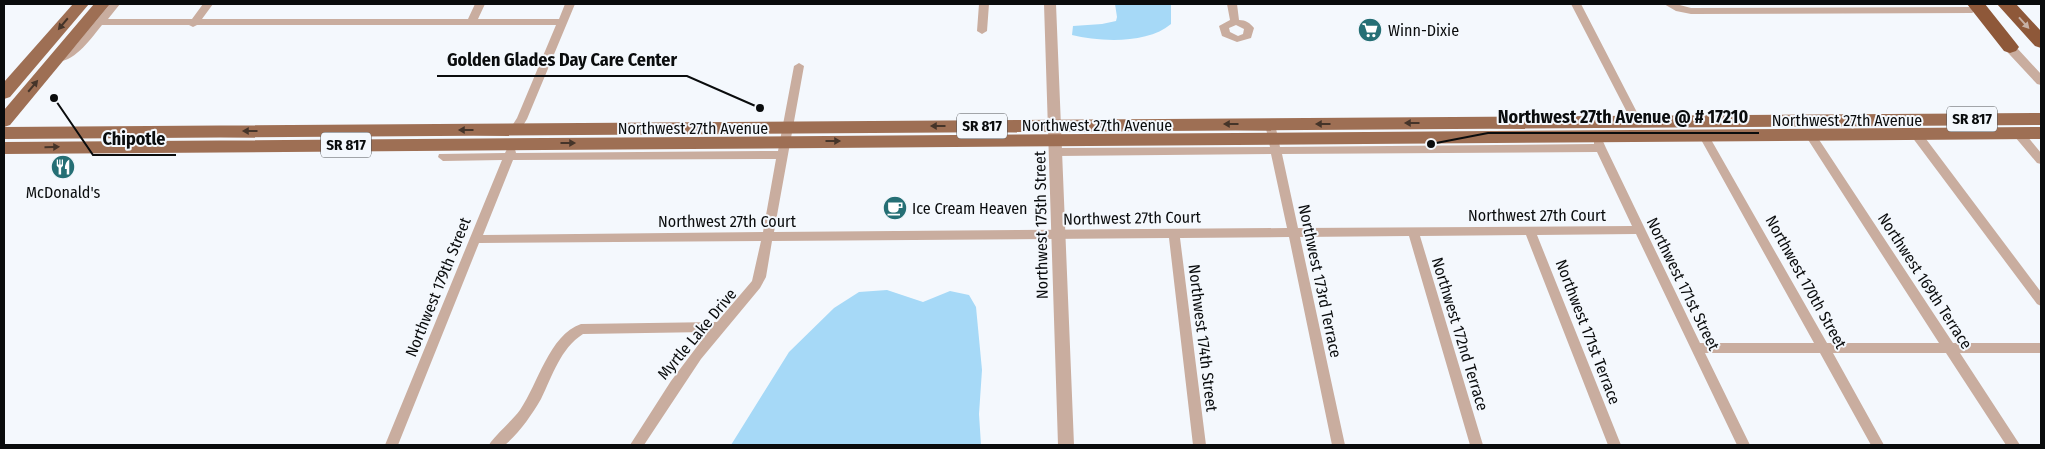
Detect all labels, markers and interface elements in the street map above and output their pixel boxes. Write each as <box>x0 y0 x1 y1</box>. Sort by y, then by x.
one-way arrow <box>2018 16 2030 28</box>
one-way arrow <box>58 17 69 30</box>
supermarket icon: Winn-Dixie <box>1357 17 1383 43</box>
place label: Winn-Dixie <box>1388 21 1459 40</box>
callout: Golden Glades Day Care Center <box>437 43 687 76</box>
text: Golden Glades Day Care Center <box>447 49 677 71</box>
one-way arrow <box>28 80 39 93</box>
callout: Northwest 27th Avenue @ # 17210 <box>1488 100 1759 133</box>
text: Northwest 27th Avenue @ # 17210 <box>1498 106 1748 128</box>
road number: SR 817 <box>1947 106 1997 132</box>
street label: Northwest 27th Avenue <box>1772 111 1922 130</box>
road number: SR 817 <box>957 114 1007 138</box>
street label: Northwest 27th Avenue <box>1022 116 1172 135</box>
street label: Northwest 27th Avenue <box>618 119 768 138</box>
one-way arrow <box>1404 119 1420 127</box>
one-way arrow <box>1223 120 1239 128</box>
one-way arrow <box>1314 120 1330 128</box>
callout: Chipotle <box>93 122 176 155</box>
one-way arrow <box>930 122 946 130</box>
one-way arrow <box>458 126 474 134</box>
one-way arrow <box>242 127 258 135</box>
text: Chipotle <box>103 128 165 150</box>
road number: SR 817 <box>321 132 371 158</box>
one-way arrow <box>825 137 841 145</box>
one-way arrow <box>560 139 576 147</box>
one-way arrow <box>45 143 61 151</box>
street label: Northwest 175th Street <box>1030 150 1052 299</box>
restaurant icon: McDonald's <box>50 154 76 180</box>
place label: McDonald's <box>26 183 100 202</box>
cafe icon: Ice Cream Heaven <box>882 195 908 221</box>
place label: Ice Cream Heaven <box>912 199 1028 218</box>
street label: Northwest 173rd Terrace <box>1294 203 1346 359</box>
street label: Northwest 27th Court <box>1468 206 1607 225</box>
street label: Northwest 27th Court <box>1063 207 1202 229</box>
street label: Northwest 169th Terrace <box>1874 210 1976 353</box>
street label: Northwest 27th Court <box>658 212 797 231</box>
street label: Northwest 170th Street <box>1762 212 1851 353</box>
street label: Northwest 179th Street <box>401 214 475 359</box>
street label: Northwest 171st Street <box>1643 214 1724 354</box>
street label: Northwest 172nd Terrace <box>1428 255 1492 413</box>
street label: Northwest 171st Terrace <box>1552 257 1624 407</box>
street label: Northwest 174th Street <box>1185 263 1222 414</box>
street label: Myrtle Lake Drive <box>654 285 741 383</box>

